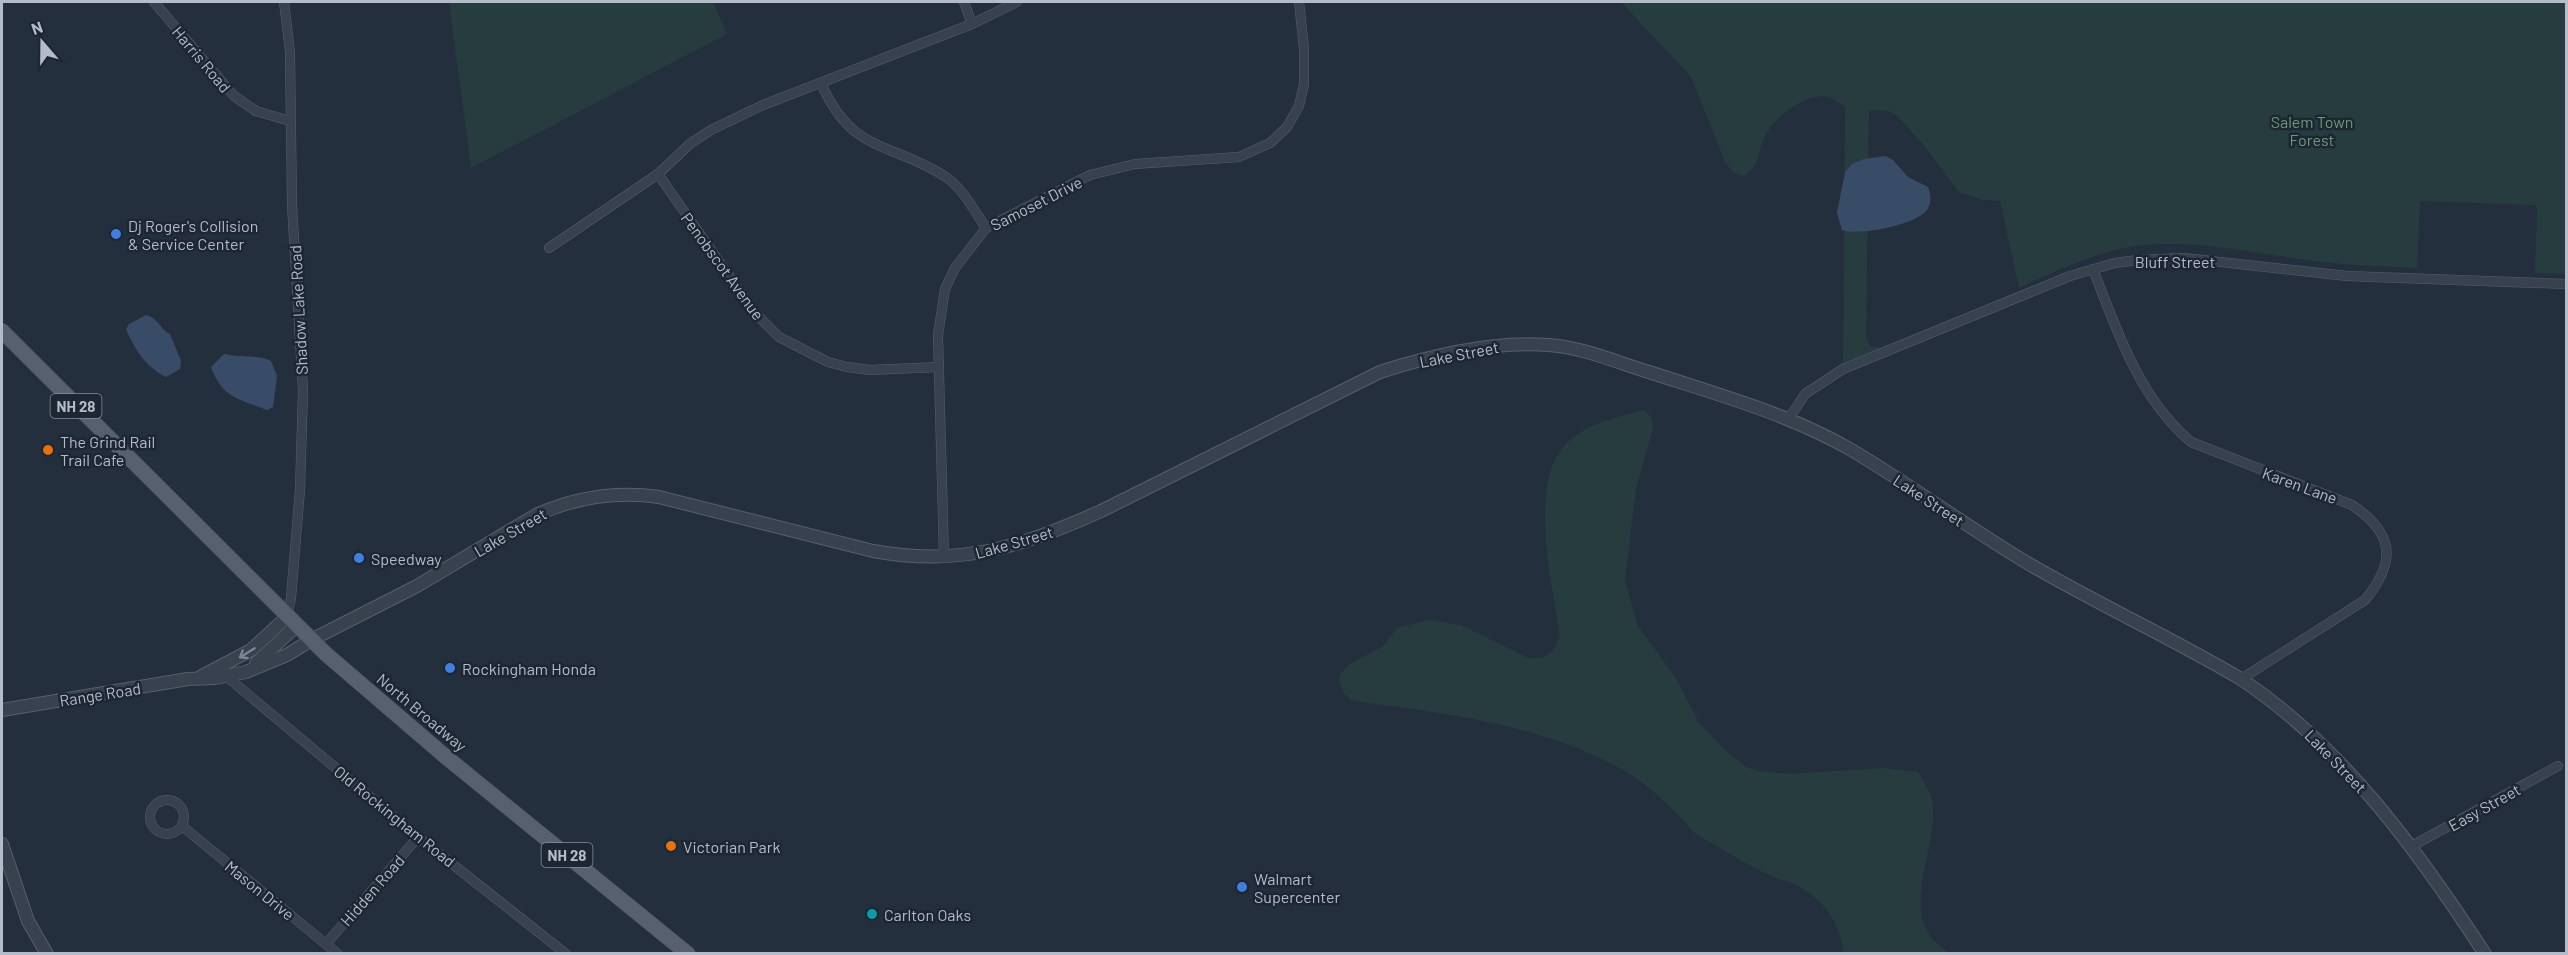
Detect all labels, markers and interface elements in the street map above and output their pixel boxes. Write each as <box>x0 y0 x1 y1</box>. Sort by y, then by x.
north arrow <box>12 12 72 72</box>
text: N <box>28 17 45 38</box>
street label: Harris Road <box>169 22 235 96</box>
park label: Salem Town Forest <box>2271 112 2353 149</box>
street label: Samoset Drive <box>987 172 1085 234</box>
street label: Penobscot Avenue <box>678 209 768 323</box>
place label: Dj Roger's Collision & Service Center <box>128 216 258 253</box>
marker: Dj Roger's Collision & Service Center <box>109 227 123 241</box>
street label: Shadow Lake Road <box>285 245 311 375</box>
street label: Bluff Street <box>2135 252 2215 271</box>
street label: Lake Street <box>1418 337 1500 371</box>
road number: NH 28 <box>50 394 101 418</box>
place label: The Grind Rail Trail Cafe <box>60 432 155 469</box>
marker: The Grind Rail Trail Cafe <box>41 443 55 457</box>
street label: Karen Lane <box>2260 463 2340 507</box>
street label: Lake Street <box>1890 470 1968 530</box>
street label: Lake Street <box>470 504 550 560</box>
street label: Lake Street <box>973 522 1055 562</box>
place label: Speedway <box>371 549 442 568</box>
marker: Speedway <box>352 551 366 565</box>
one-way arrow <box>238 646 255 659</box>
place label: Rockingham Honda <box>462 659 596 678</box>
marker: Rockingham Honda <box>443 661 457 675</box>
street label: North Broadway <box>373 669 471 755</box>
street label: Range Road <box>58 678 142 710</box>
street label: Lake Street <box>2301 725 2371 797</box>
street label: Old Rockingham Road <box>331 761 459 871</box>
street label: Easy Street <box>2445 779 2523 835</box>
place label: Victorian Park <box>683 837 780 856</box>
marker: Victorian Park <box>664 839 678 853</box>
road number: NH 28 <box>542 843 592 867</box>
street label: Hidden Road <box>336 851 408 929</box>
street label: Mason Drive <box>222 856 298 924</box>
place label: Walmart Supercenter <box>1254 869 1340 906</box>
marker: Walmart Supercenter <box>1235 880 1249 894</box>
place label: Carlton Oaks <box>884 905 971 924</box>
marker: Carlton Oaks <box>865 907 879 921</box>

